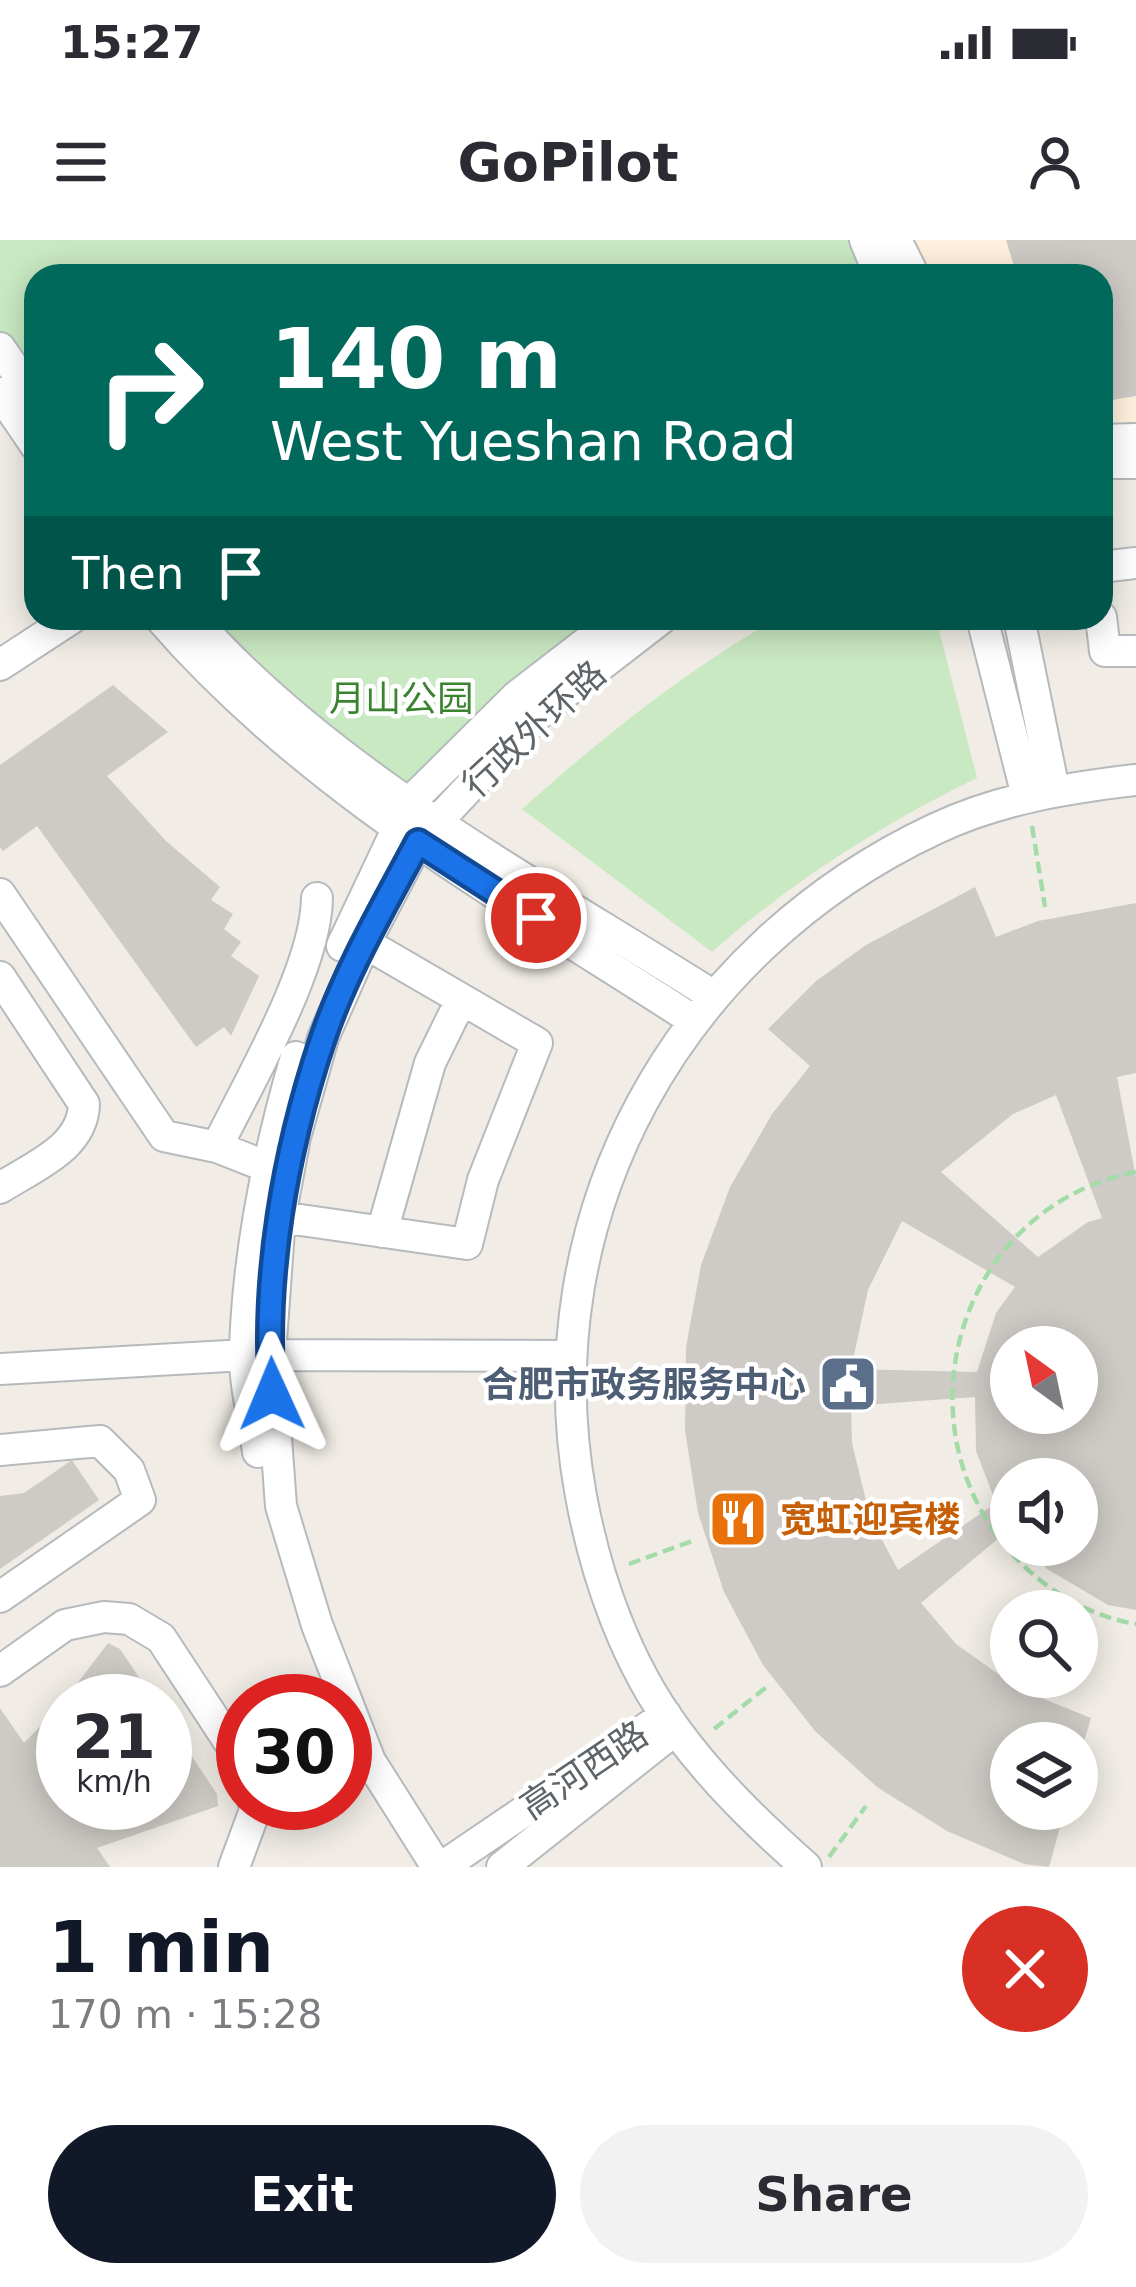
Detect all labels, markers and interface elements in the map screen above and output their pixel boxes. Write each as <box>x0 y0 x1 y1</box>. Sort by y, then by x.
text: 15:27 <box>60 16 203 69</box>
icon: menu <box>48 129 114 195</box>
icon: person <box>1022 129 1088 195</box>
text: GoPilot <box>458 131 678 194</box>
text: 140 m <box>270 310 562 408</box>
icon: right <box>72 312 228 468</box>
text: West Yueshan Road <box>270 410 797 473</box>
icon: arrive <box>208 540 274 606</box>
text: Then <box>72 547 184 600</box>
street label: 行政外环路 <box>454 653 614 805</box>
park label: 月山公园 <box>329 678 473 719</box>
pin <box>485 867 587 969</box>
icon: arrive <box>503 885 569 951</box>
north arrow <box>990 1326 1098 1434</box>
map controls <box>990 1326 1098 1830</box>
position arrow <box>209 1331 335 1457</box>
public building icon: 合肥市政务服务中心 <box>817 1353 879 1415</box>
place label: 合肥市政务服务中心 <box>482 1364 806 1405</box>
button: sound <box>990 1458 1098 1566</box>
restaurant icon: 宽虹迎宾楼 <box>707 1488 769 1550</box>
place label: 宽虹迎宾楼 <box>780 1499 960 1540</box>
button: search <box>990 1590 1098 1698</box>
speed limit sign: 30 <box>216 1674 372 1830</box>
text: 21 <box>72 1702 156 1772</box>
street label: 高河西路 <box>513 1713 655 1827</box>
button: layers <box>990 1722 1098 1830</box>
text: km/h <box>76 1764 152 1799</box>
text: 1 min <box>48 1905 274 1989</box>
button: close <box>962 1906 1088 2032</box>
text: 170 m · 15:28 <box>48 1992 322 2037</box>
button: Exit <box>48 2125 556 2263</box>
button: Share <box>580 2125 1088 2263</box>

